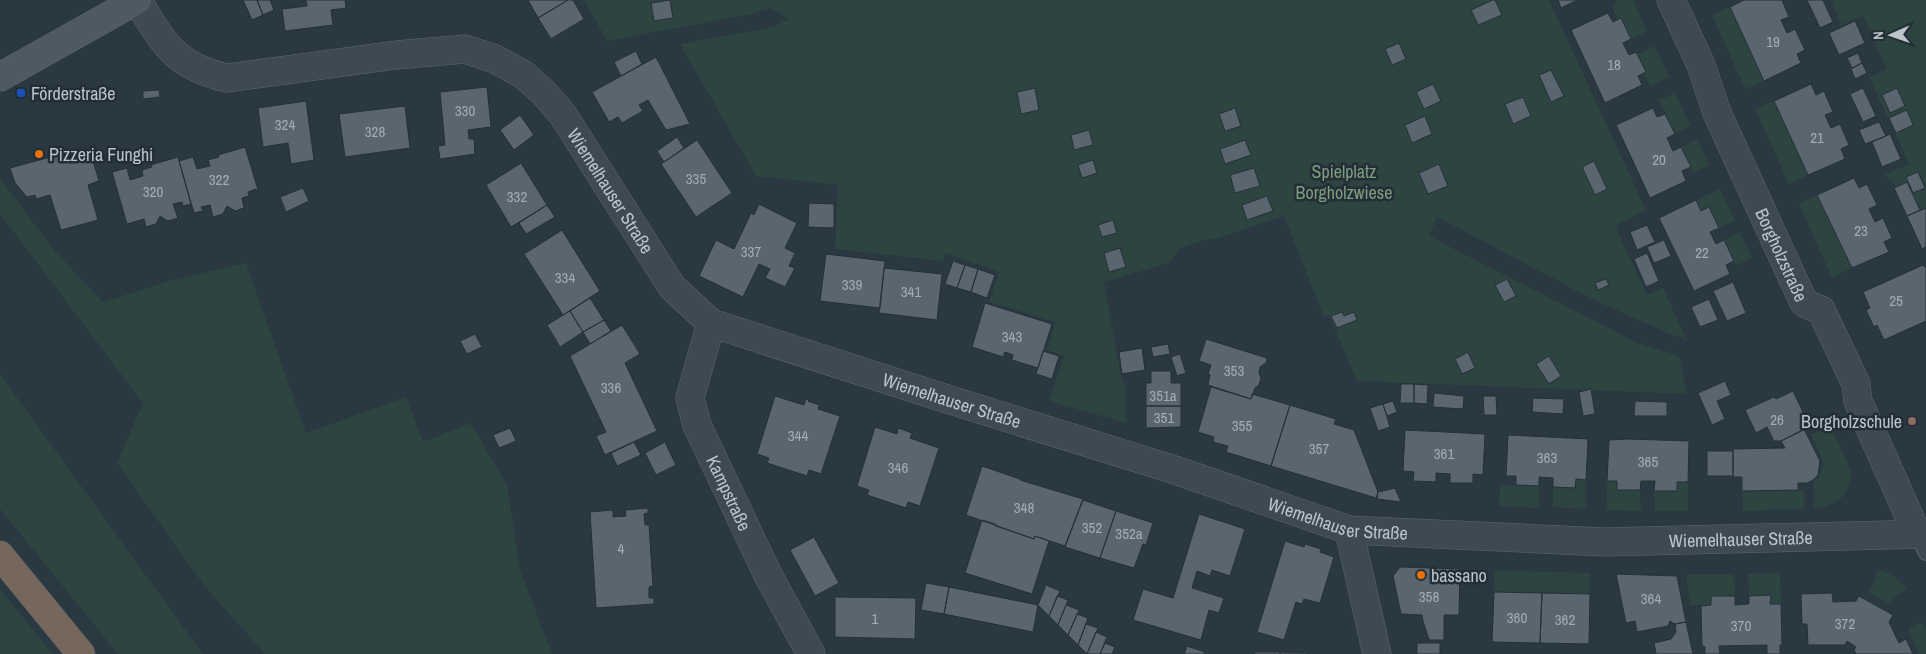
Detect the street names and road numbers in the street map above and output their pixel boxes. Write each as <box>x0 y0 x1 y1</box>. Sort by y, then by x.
street label: Wiemelhauser Straße <box>562 123 660 258</box>
street label: Borgholzstraße <box>1750 204 1814 305</box>
street label: Wiemelhauser Straße <box>879 367 1024 434</box>
street label: Kampstraße <box>701 451 758 535</box>
street label: Wiemelhauser Straße <box>1265 491 1408 545</box>
street label: Wiemelhauser Straße <box>1669 524 1813 553</box>

